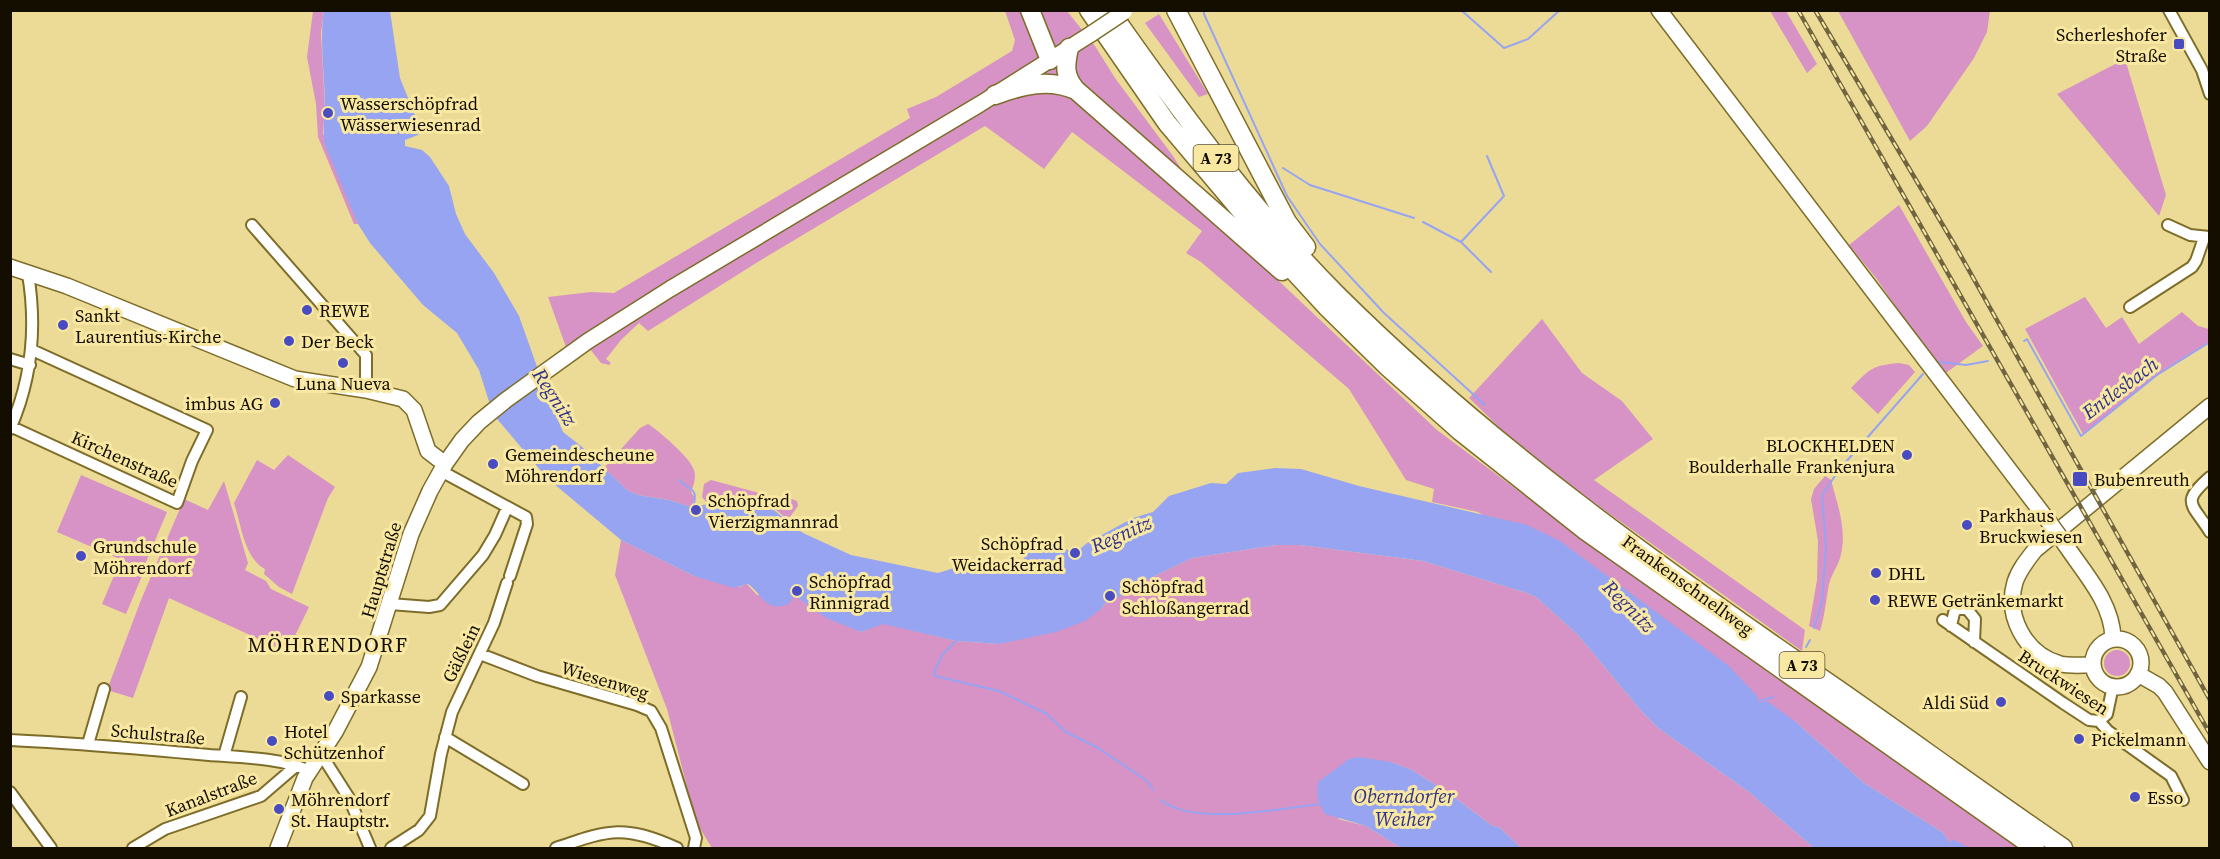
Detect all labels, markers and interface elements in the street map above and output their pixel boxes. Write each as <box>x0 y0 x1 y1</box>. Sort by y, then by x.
place label: Scherleshofer Straße <box>2056 22 2167 68</box>
marker: Scherleshofer Straße <box>2172 37 2186 51</box>
place label: Wasserschöpfrad Wässerwiesenrad <box>340 91 481 137</box>
marker: Wasserschöpfrad Wässerwiesenrad <box>321 106 335 120</box>
road number: A 73 <box>1194 145 1238 171</box>
place label: REWE <box>319 298 370 323</box>
place label: Sankt Laurentius-Kirche <box>75 303 221 349</box>
marker: REWE <box>300 303 314 317</box>
marker: Sankt Laurentius-Kirche <box>56 318 70 332</box>
place label: Der Beck <box>301 329 374 354</box>
marker: Der Beck <box>282 334 296 348</box>
water label: Entlesbach <box>2075 350 2164 426</box>
marker: Luna Nueva <box>336 356 350 370</box>
water label: Regnitz <box>525 362 585 432</box>
place label: Luna Nueva <box>295 371 391 396</box>
place label: imbus AG <box>185 391 263 416</box>
marker: imbus AG <box>268 396 282 410</box>
street label: Kirchenstraße <box>68 424 182 494</box>
place label: BLOCKHELDEN Boulderhalle Frankenjura <box>1688 433 1896 479</box>
place label: Gemeindescheune Möhrendorf <box>505 442 655 488</box>
marker: BLOCKHELDEN Boulderhalle Frankenjura <box>1900 448 1914 462</box>
marker: Gemeindescheune Möhrendorf <box>486 457 500 471</box>
place label: Bubenreuth <box>2094 467 2190 492</box>
marker: Bubenreuth <box>2071 470 2089 488</box>
place label: Schöpfrad Vierzigmannrad <box>708 488 839 534</box>
marker: Schöpfrad Vierzigmannrad <box>689 503 703 517</box>
place label: Parkhaus Bruckwiesen <box>1979 503 2083 549</box>
water label: Regnitz <box>1085 508 1157 560</box>
marker: Parkhaus Bruckwiesen <box>1960 518 1974 532</box>
street label: Hauptstraße <box>354 519 408 621</box>
street label: Frankenschnellweg <box>1617 529 1759 641</box>
place label: Schöpfrad Weidackerrad <box>952 531 1063 577</box>
place label: Grundschule Möhrendorf <box>93 534 197 580</box>
marker: Schöpfrad Weidackerrad <box>1068 546 1082 560</box>
marker: Grundschule Möhrendorf <box>74 549 88 563</box>
place label: DHL <box>1888 561 1925 586</box>
marker: DHL <box>1869 566 1883 580</box>
place label: Schöpfrad Rinnigrad <box>809 569 891 615</box>
water label: Regnitz <box>1596 573 1662 639</box>
place label: Schöpfrad Schloßangerrad <box>1122 574 1249 620</box>
marker: Schöpfrad Rinnigrad <box>790 584 804 598</box>
place label: REWE Getränkemarkt <box>1887 588 2064 613</box>
marker: Schöpfrad Schloßangerrad <box>1103 589 1117 603</box>
marker: REWE Getränkemarkt <box>1868 593 1882 607</box>
street label: Gäßlein <box>436 619 486 687</box>
district label: MÖHRENDORF <box>247 630 409 659</box>
street label: Bruckwiesen <box>2014 643 2114 721</box>
road number: A 73 <box>1780 652 1824 678</box>
street label: Wiesenweg <box>558 655 652 705</box>
place label: Sparkasse <box>341 684 421 709</box>
marker: Sparkasse <box>322 689 336 703</box>
place label: Aldi Süd <box>1922 690 1989 715</box>
marker: Aldi Süd <box>1994 695 2008 709</box>
street label: Schulstraße <box>110 717 206 751</box>
place label: Hotel Schützenhof <box>284 719 386 765</box>
place label: Pickelmann <box>2091 727 2187 752</box>
marker: Pickelmann <box>2072 732 2086 746</box>
marker: Hotel Schützenhof <box>265 734 279 748</box>
street label: Kanalstraße <box>162 765 260 823</box>
water label: Oberndorfer Weiher <box>1354 782 1455 833</box>
place label: Esso <box>2147 785 2183 810</box>
place label: Möhrendorf St. Hauptstr. <box>291 787 391 833</box>
marker: Esso <box>2128 790 2142 804</box>
marker: Möhrendorf St. Hauptstr. <box>272 802 286 816</box>

